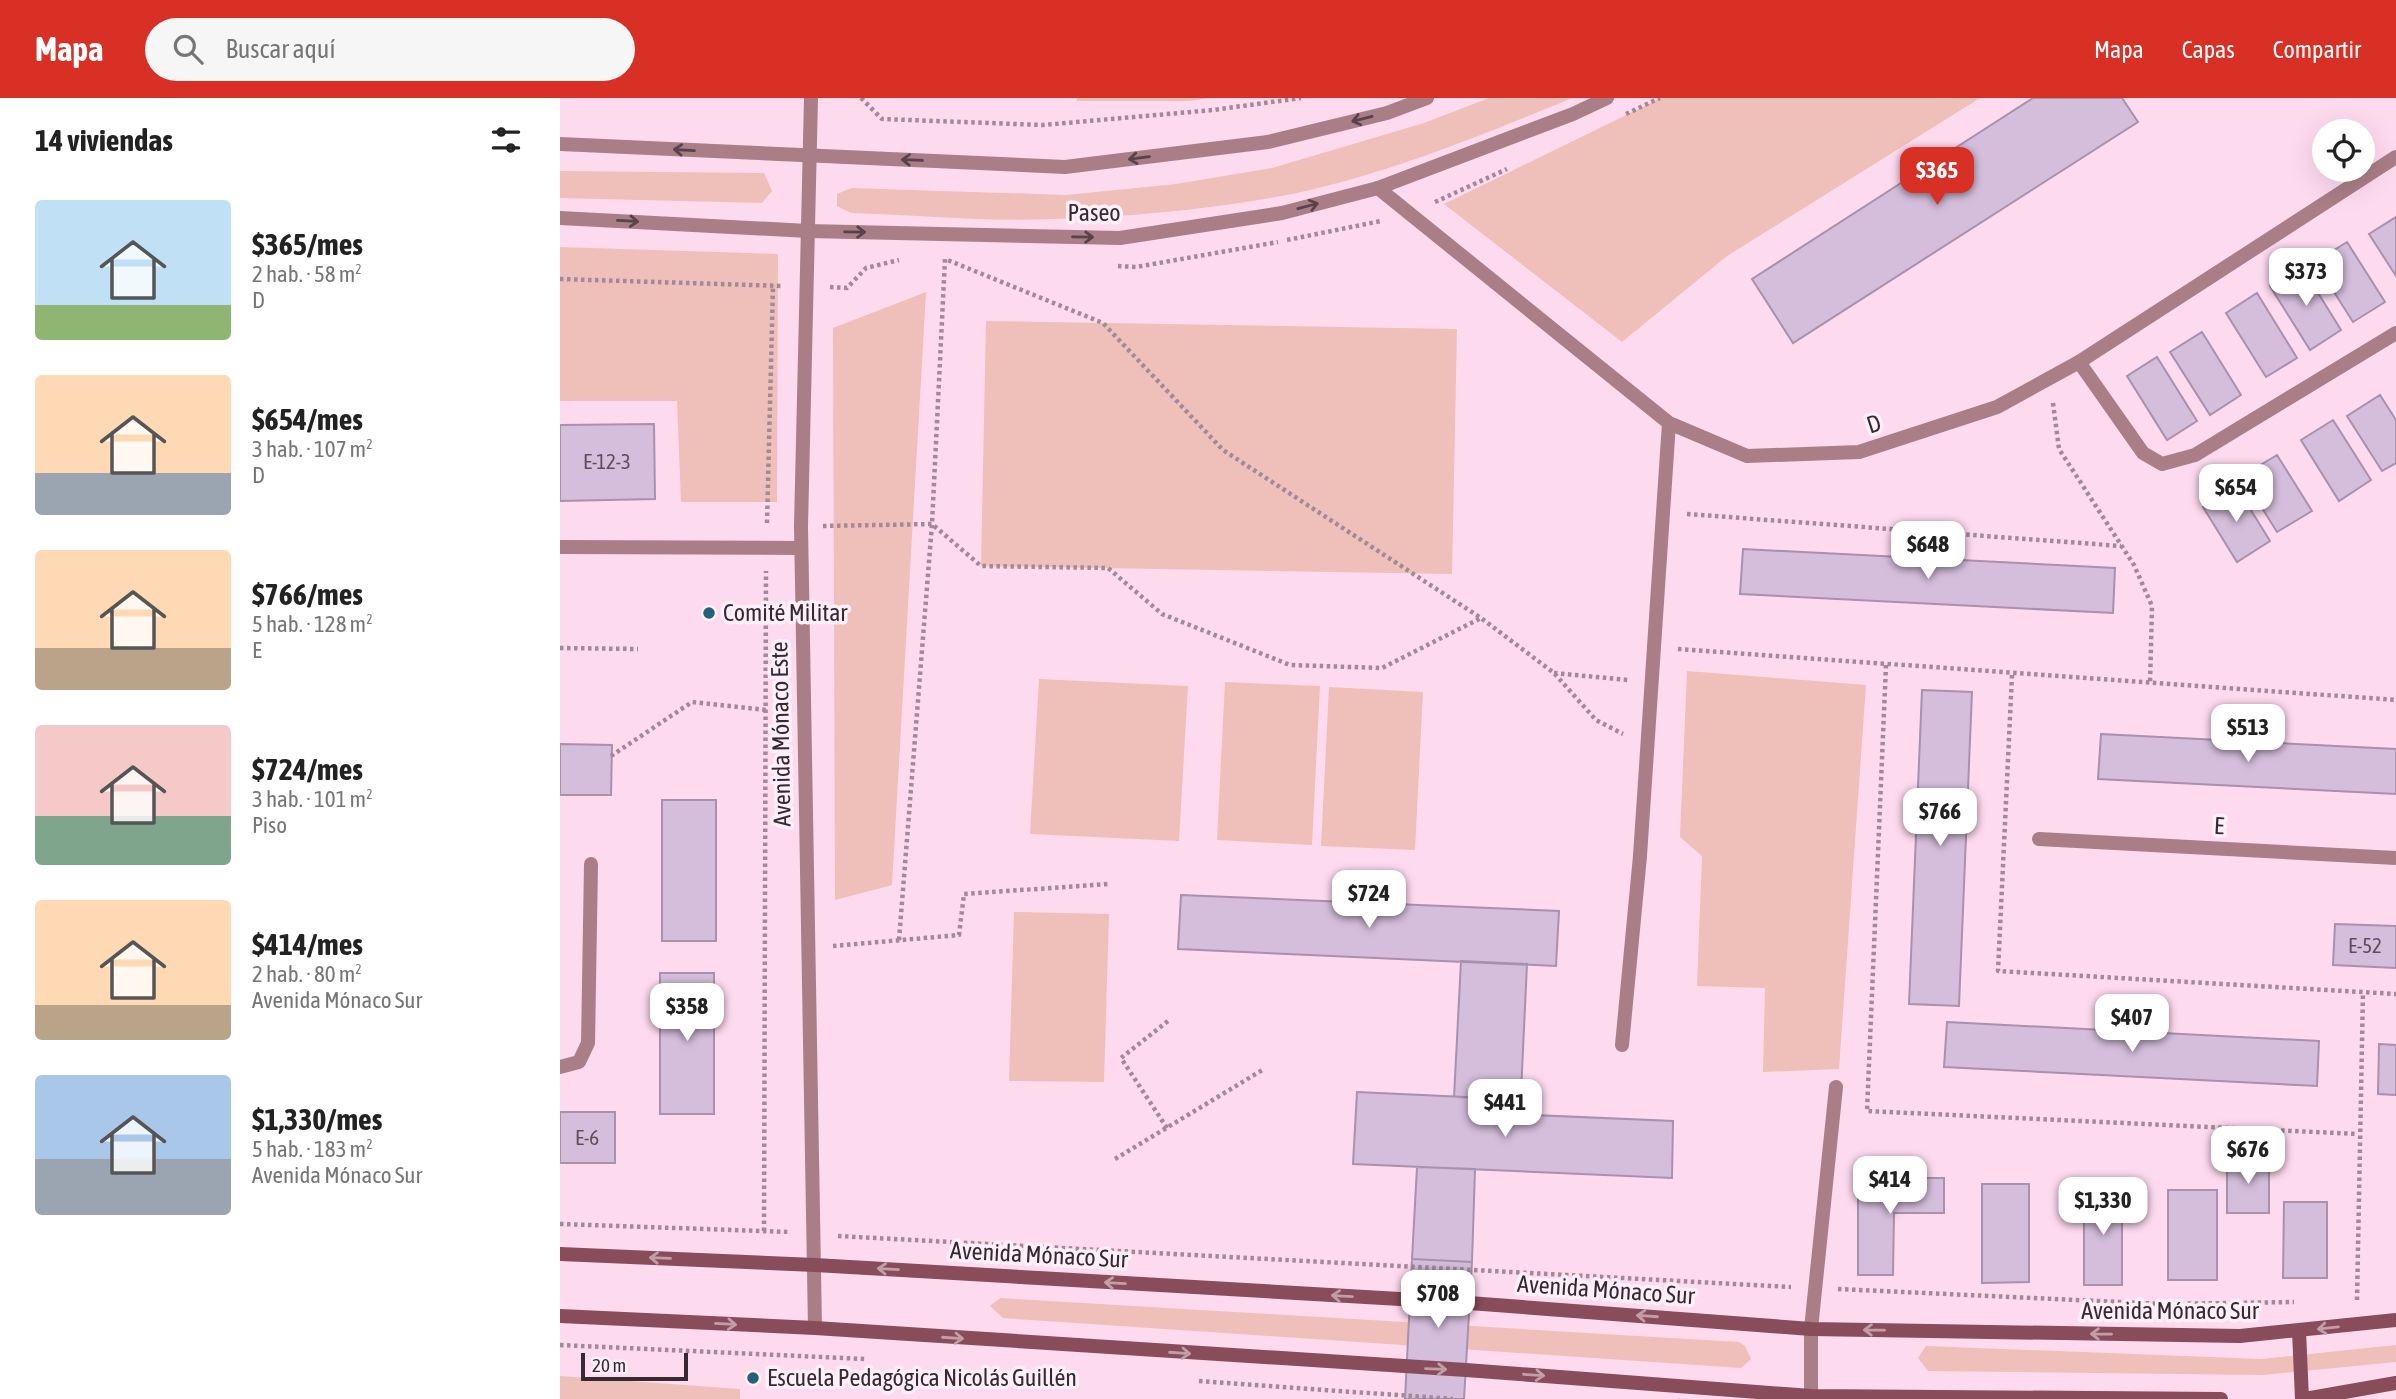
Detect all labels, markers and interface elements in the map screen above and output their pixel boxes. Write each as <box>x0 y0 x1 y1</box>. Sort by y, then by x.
search box <box>145 18 635 81</box>
text: Mapa <box>35 30 103 68</box>
icon: search <box>169 30 207 68</box>
text: Buscar aquí <box>225 34 335 64</box>
text: Mapa <box>2094 36 2144 63</box>
text: Capas <box>2182 36 2235 63</box>
text: Compartir <box>2273 36 2361 63</box>
one-way arrow <box>1351 113 1374 126</box>
map controls <box>2312 119 2375 182</box>
button: locate <box>2312 119 2375 182</box>
icon: filters <box>487 121 525 159</box>
text: 14 viviendas <box>35 123 173 157</box>
one-way arrow <box>673 144 696 157</box>
pin: $365 <box>1896 148 1978 207</box>
one-way arrow <box>1128 151 1150 164</box>
one-way arrow <box>900 154 923 167</box>
text: $365 <box>1916 157 1958 183</box>
street label: Paseo <box>1068 199 1120 226</box>
one-way arrow <box>1296 199 1318 212</box>
one-way arrow <box>616 215 639 228</box>
one-way arrow <box>844 225 867 238</box>
text: $365/mes <box>252 227 363 261</box>
icon: home <box>91 228 175 312</box>
one-way arrow <box>1071 230 1094 244</box>
pin: $373 <box>2265 248 2347 308</box>
text: $373 <box>2285 258 2327 284</box>
text: 2 hab. · 58 m² <box>252 261 362 287</box>
text: D <box>252 287 265 313</box>
text: $654/mes <box>252 402 363 436</box>
icon: home <box>91 403 175 487</box>
street label: D <box>1863 409 1884 438</box>
text: 3 hab. · 107 m² <box>252 436 373 462</box>
house number: E-12-3 <box>583 449 631 473</box>
text: D <box>252 462 265 488</box>
pin: $654 <box>2195 464 2277 524</box>
text: $654 <box>2215 474 2257 500</box>
pin: $648 <box>1887 522 1969 581</box>
text: $648 <box>1907 531 1949 557</box>
text: $766/mes <box>252 577 363 611</box>
icon: home <box>91 578 175 662</box>
place label: Comité Militar <box>723 599 848 626</box>
marker: Comité Militar <box>701 605 717 621</box>
text: 5 hab. · 128 m² <box>252 611 373 637</box>
text: E <box>252 637 262 663</box>
street label: Avenida Mónaco Este <box>765 641 796 827</box>
pin: $513 <box>2207 704 2289 764</box>
text: $513 <box>2227 714 2269 740</box>
text: $724/mes <box>252 752 363 786</box>
icon: home <box>91 753 175 837</box>
text: 3 hab. · 101 m² <box>252 786 373 812</box>
pin: $766 <box>1899 788 1981 848</box>
text: $766 <box>1919 798 1961 824</box>
text: Piso <box>252 812 287 838</box>
street label: E <box>2213 812 2225 839</box>
pin: $724 <box>1328 870 1410 930</box>
text: $724 <box>1348 880 1390 906</box>
text: $414/mes <box>252 927 363 961</box>
icon: home <box>91 928 175 1012</box>
house number: E-52 <box>2348 933 2382 957</box>
text: 2 hab. · 80 m² <box>252 961 362 987</box>
pin: $358 <box>646 984 728 1043</box>
text: Avenida Mónaco Sur <box>252 987 422 1013</box>
text: $358 <box>666 993 708 1019</box>
pin: $407 <box>2091 995 2173 1054</box>
text: $407 <box>2111 1004 2153 1030</box>
pin: $441 <box>1464 1080 1546 1139</box>
text: $441 <box>1484 1089 1526 1115</box>
text: $1,330/mes <box>252 1102 382 1136</box>
icon: home <box>91 1103 175 1187</box>
house number: E-6 <box>575 1125 599 1149</box>
pin: $676 <box>2207 1126 2289 1186</box>
text: 5 hab. · 183 m² <box>252 1136 373 1162</box>
text: $676 <box>2227 1136 2269 1162</box>
pin: $414 <box>1849 1156 1931 1216</box>
text: Avenida Mónaco Sur <box>252 1162 422 1188</box>
text: $414 <box>1869 1166 1911 1192</box>
pin: $1,330 <box>2046 1178 2160 1237</box>
text: $1,330 <box>2075 1187 2132 1213</box>
street label: Avenida Mónaco Sur <box>950 1236 1129 1273</box>
one-way arrow <box>649 1252 672 1265</box>
one-way arrow <box>877 1262 899 1275</box>
pin: $708 <box>1397 1270 1479 1330</box>
street label: Avenida Mónaco Sur <box>1516 1270 1696 1309</box>
one-way arrow <box>1104 1276 1127 1289</box>
text: $708 <box>1417 1280 1459 1306</box>
one-way arrow <box>1331 1289 1354 1302</box>
street label: Avenida Mónaco Sur <box>2081 1297 2260 1324</box>
one-way arrow <box>1636 1309 1658 1322</box>
one-way arrow <box>714 1318 737 1331</box>
one-way arrow <box>2317 1322 2340 1335</box>
one-way arrow <box>1862 1323 1885 1337</box>
one-way arrow <box>2090 1327 2113 1341</box>
one-way arrow <box>941 1331 964 1344</box>
one-way arrow <box>1168 1346 1191 1359</box>
scale bar <box>581 1350 688 1382</box>
text: 20 m <box>592 1354 626 1376</box>
one-way arrow <box>1424 1362 1447 1375</box>
place label: Escuela Pedagógica Nicolás Guillén <box>767 1364 1077 1391</box>
one-way arrow <box>1522 1369 1544 1382</box>
marker: Escuela Pedagógica Nicolás Guillén <box>745 1370 761 1386</box>

